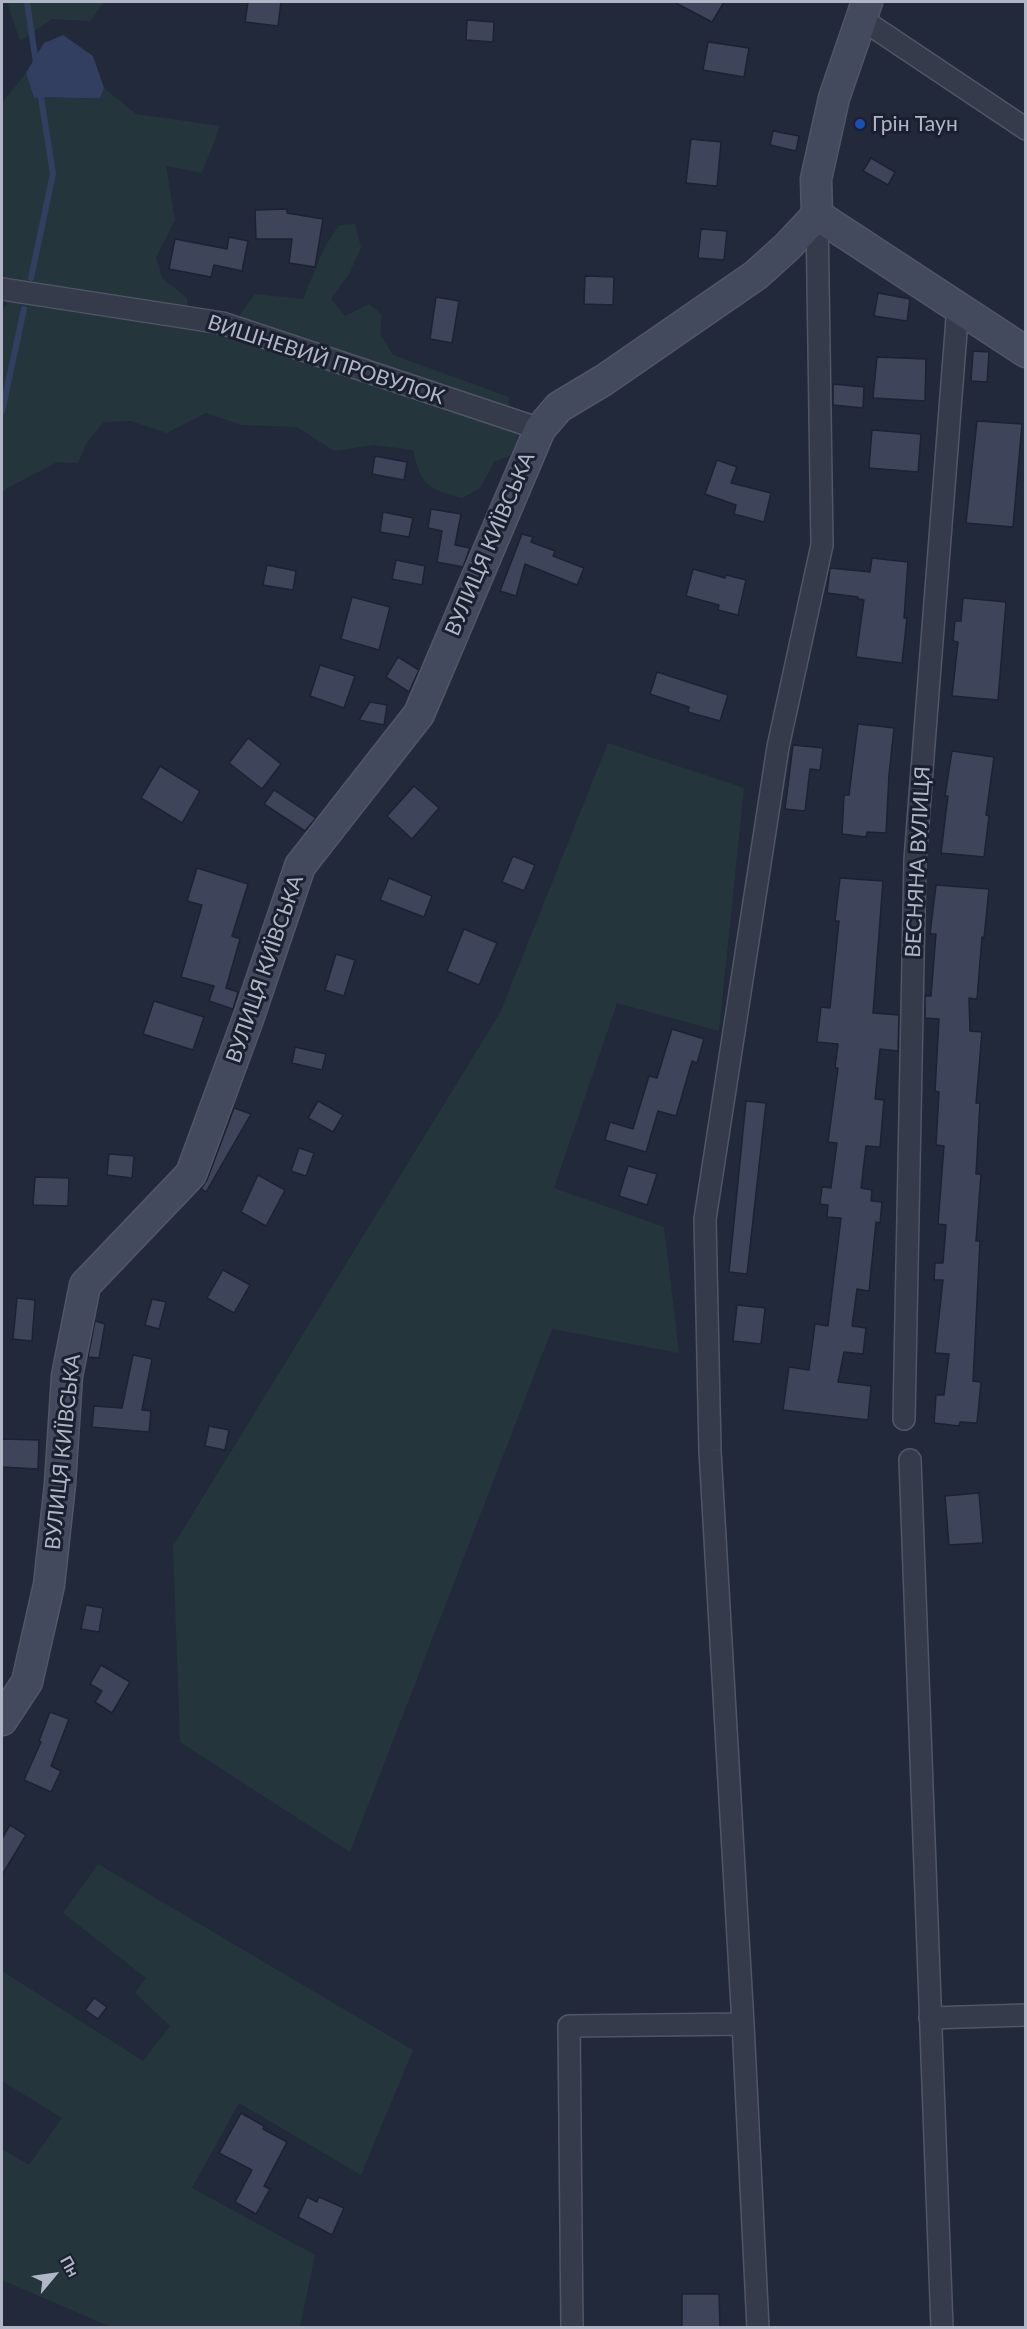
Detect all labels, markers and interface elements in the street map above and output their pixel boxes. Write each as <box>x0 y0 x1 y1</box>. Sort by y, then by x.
place label: Грін Таун <box>872 111 958 137</box>
marker: Грін Таун <box>853 117 867 131</box>
street label: ВИШНЕВИЙ ПРОВУЛОК <box>204 310 448 410</box>
street label: ВУЛИЦЯ КИЇВСЬКА <box>440 448 540 640</box>
street label: ВЕСНЯНА ВУЛИЦЯ <box>900 766 936 958</box>
street label: ВУЛИЦЯ КИЇВСЬКА <box>221 872 309 1066</box>
street label: ВУЛИЦЯ КИЇВСЬКА <box>40 1353 86 1551</box>
north arrow <box>24 2245 84 2305</box>
text: Пн <box>57 2252 84 2280</box>

